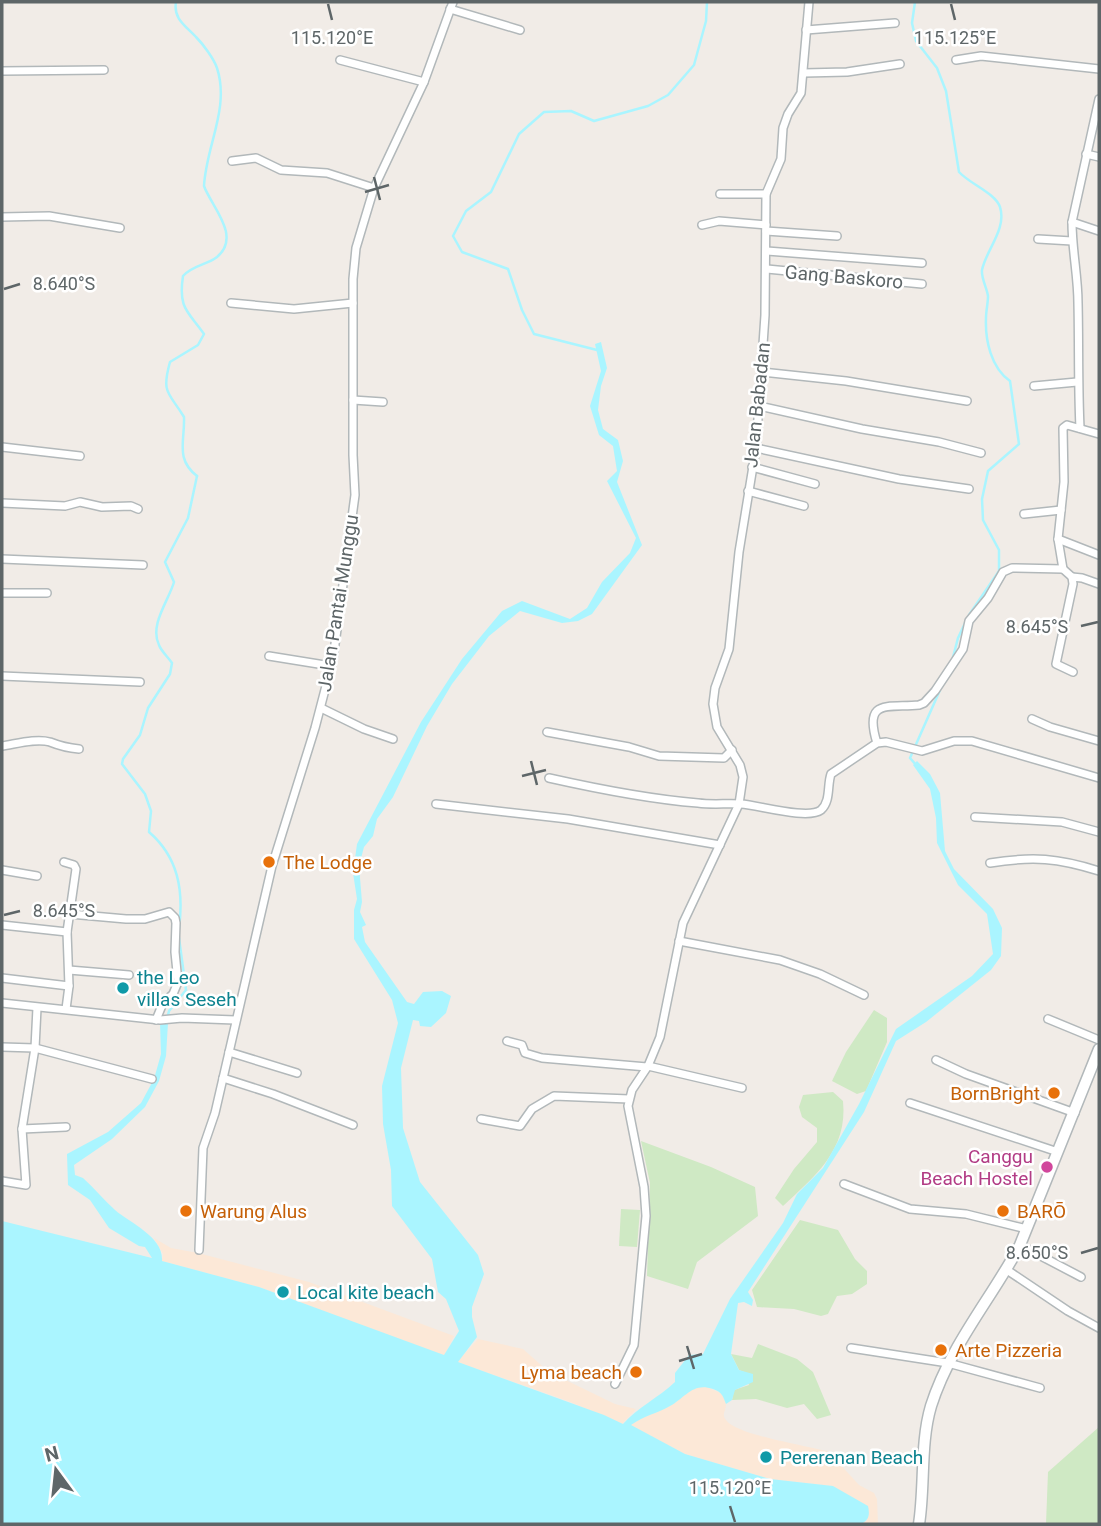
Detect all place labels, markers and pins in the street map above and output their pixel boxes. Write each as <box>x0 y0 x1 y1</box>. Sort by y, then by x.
place label: The Lodge <box>283 851 372 874</box>
marker: The Lodge <box>261 854 277 870</box>
place label: the Leo villas Seseh <box>137 966 237 1011</box>
marker: the Leo villas Seseh <box>115 980 131 996</box>
place label: BornBright <box>950 1082 1040 1105</box>
marker: BornBright <box>1046 1085 1062 1101</box>
place label: Canggu Beach Hostel <box>921 1145 1033 1190</box>
marker: Canggu Beach Hostel <box>1039 1159 1055 1175</box>
place label: Warung Alus <box>200 1200 307 1223</box>
place label: BARŌ <box>1017 1200 1066 1223</box>
marker: Warung Alus <box>178 1203 194 1219</box>
marker: BARŌ <box>995 1203 1011 1219</box>
place label: Local kite beach <box>297 1281 434 1304</box>
marker: Local kite beach <box>275 1284 291 1300</box>
place label: Arte Pizzeria <box>955 1339 1062 1362</box>
marker: Arte Pizzeria <box>933 1342 949 1358</box>
place label: Lyma beach <box>521 1361 622 1384</box>
marker: Lyma beach <box>628 1364 644 1380</box>
place label: Pererenan Beach <box>780 1446 923 1469</box>
marker: Pererenan Beach <box>758 1449 774 1465</box>

